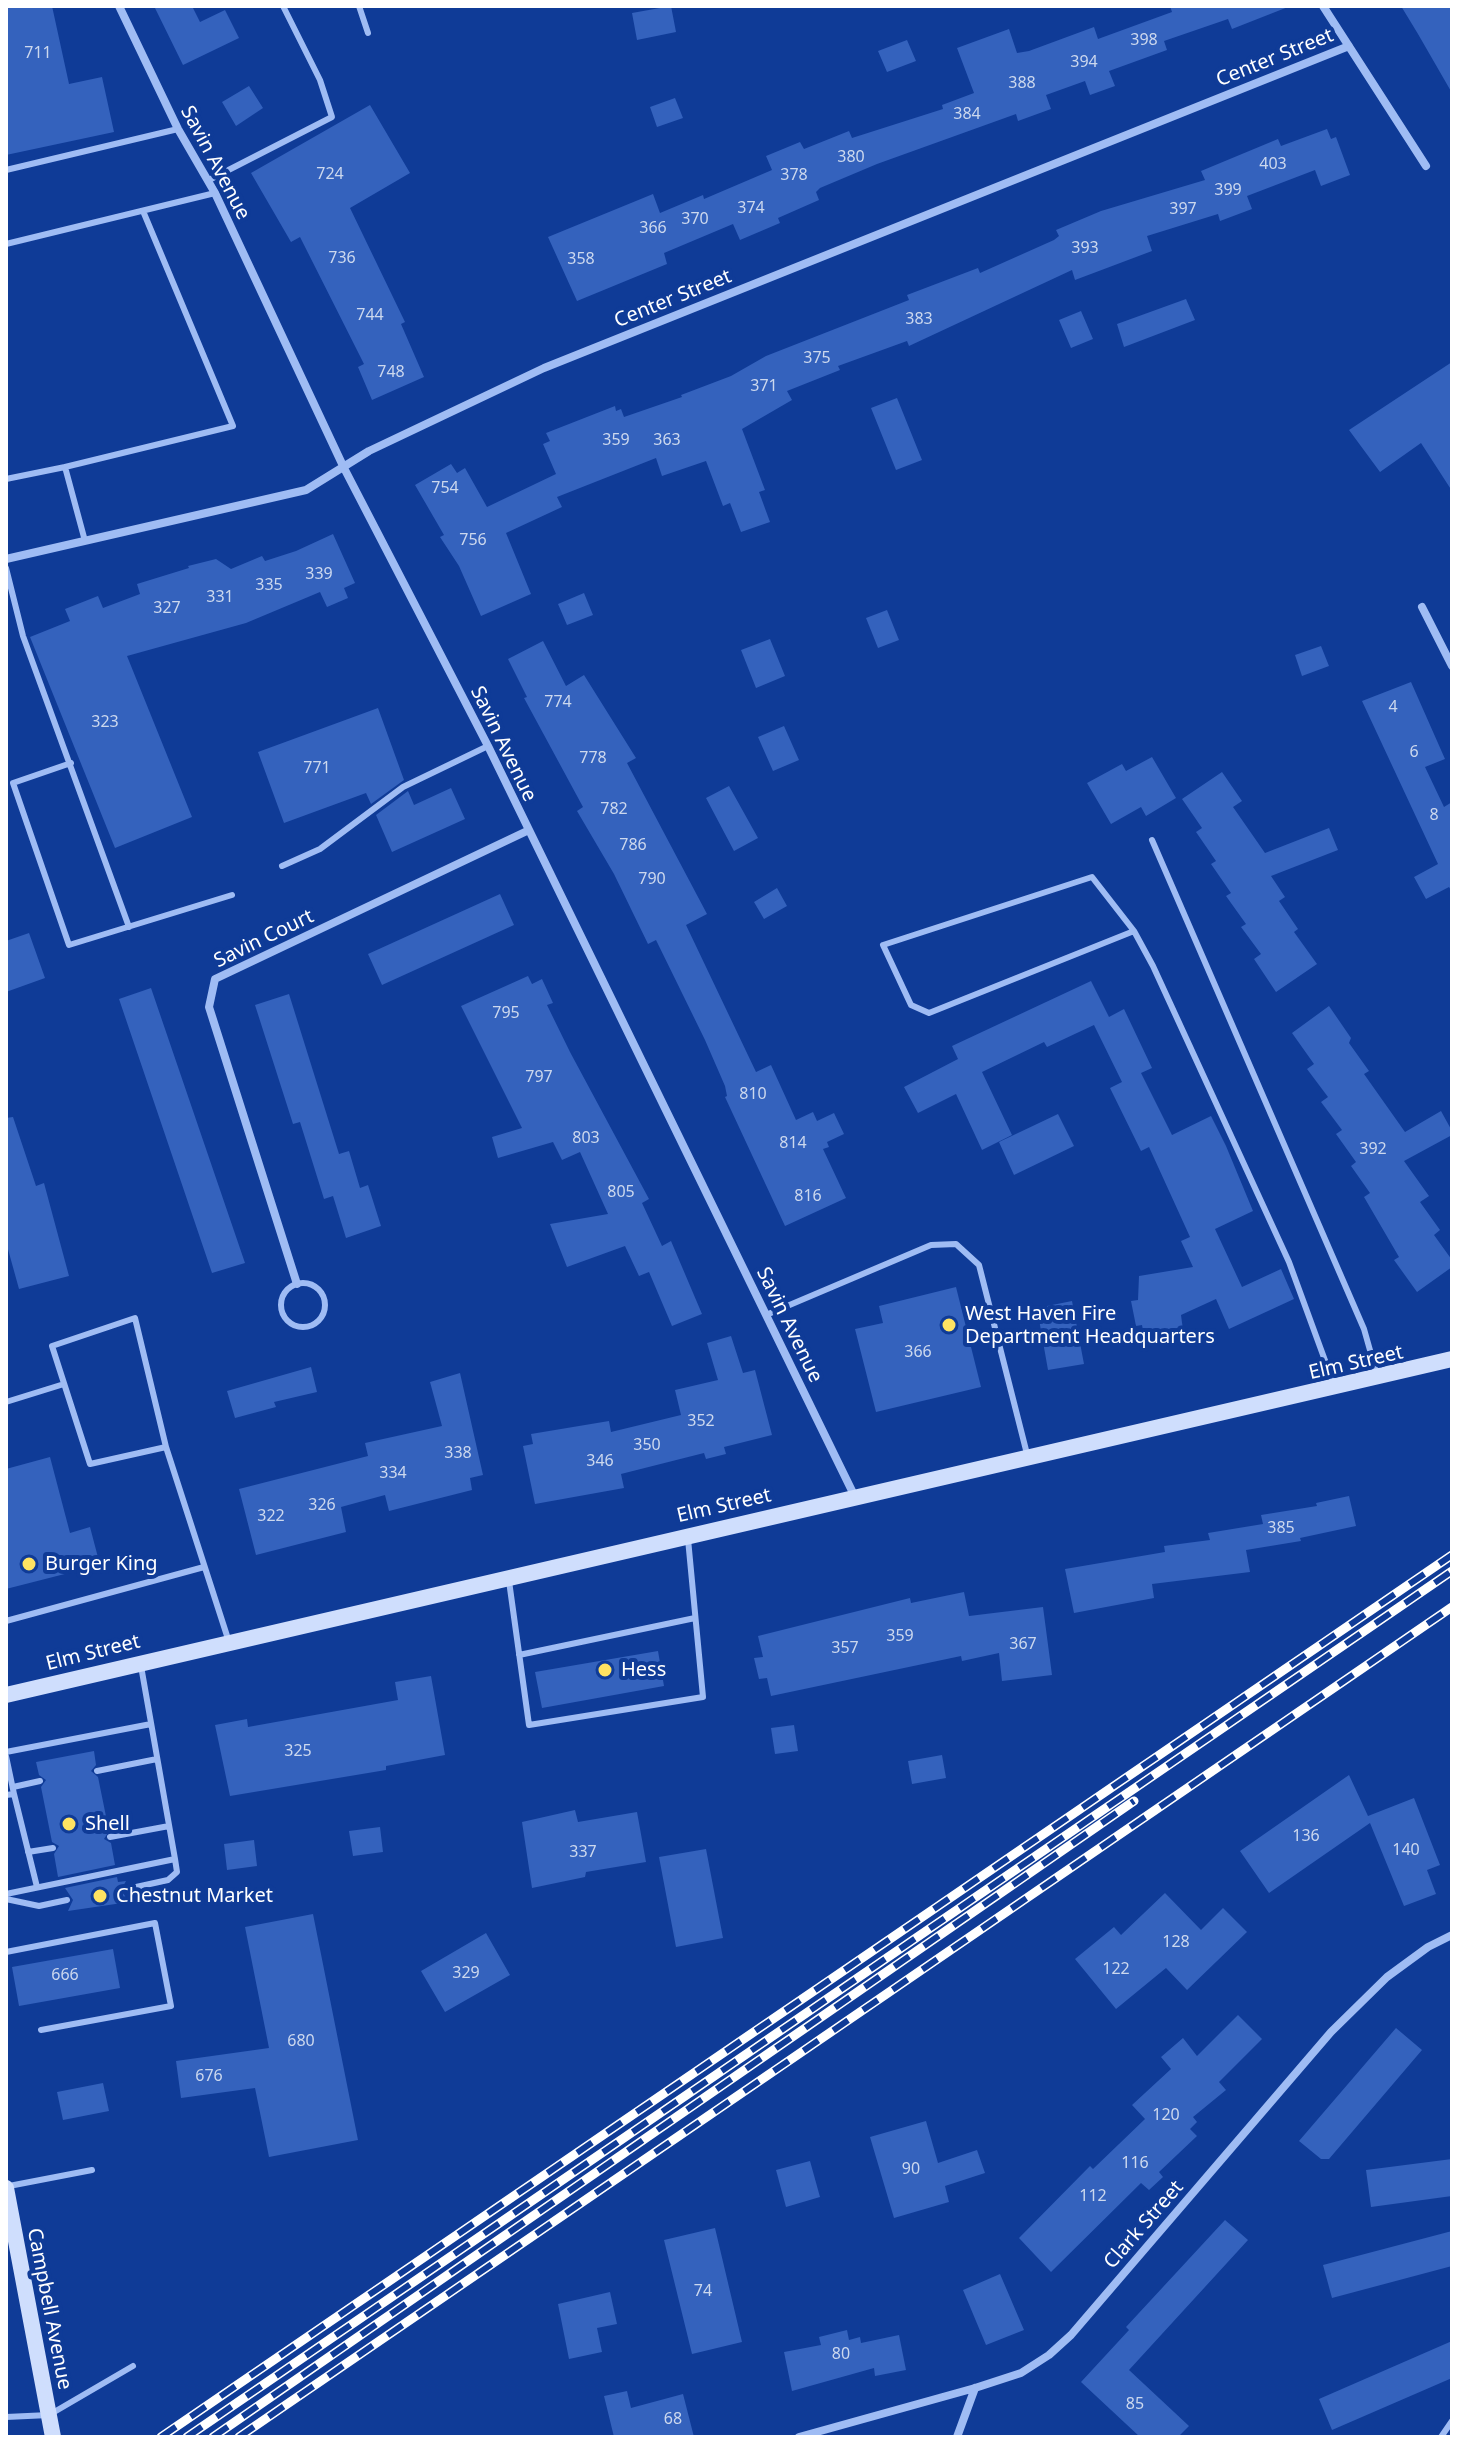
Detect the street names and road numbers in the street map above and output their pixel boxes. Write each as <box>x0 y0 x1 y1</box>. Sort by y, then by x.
street label: Center Street <box>1213 24 1337 92</box>
street label: Savin Avenue <box>175 102 255 224</box>
street label: Center Street <box>611 265 735 333</box>
street label: Savin Avenue <box>465 682 541 806</box>
street label: Savin Court <box>210 905 318 973</box>
street label: Savin Avenue <box>751 1263 827 1387</box>
street label: Elm Street <box>1307 1341 1405 1385</box>
street label: Elm Street <box>675 1484 773 1528</box>
street label: Elm Street <box>44 1630 142 1676</box>
street label: Clark Street <box>1099 2176 1189 2274</box>
street label: Campbell Avenue <box>22 2226 76 2392</box>

